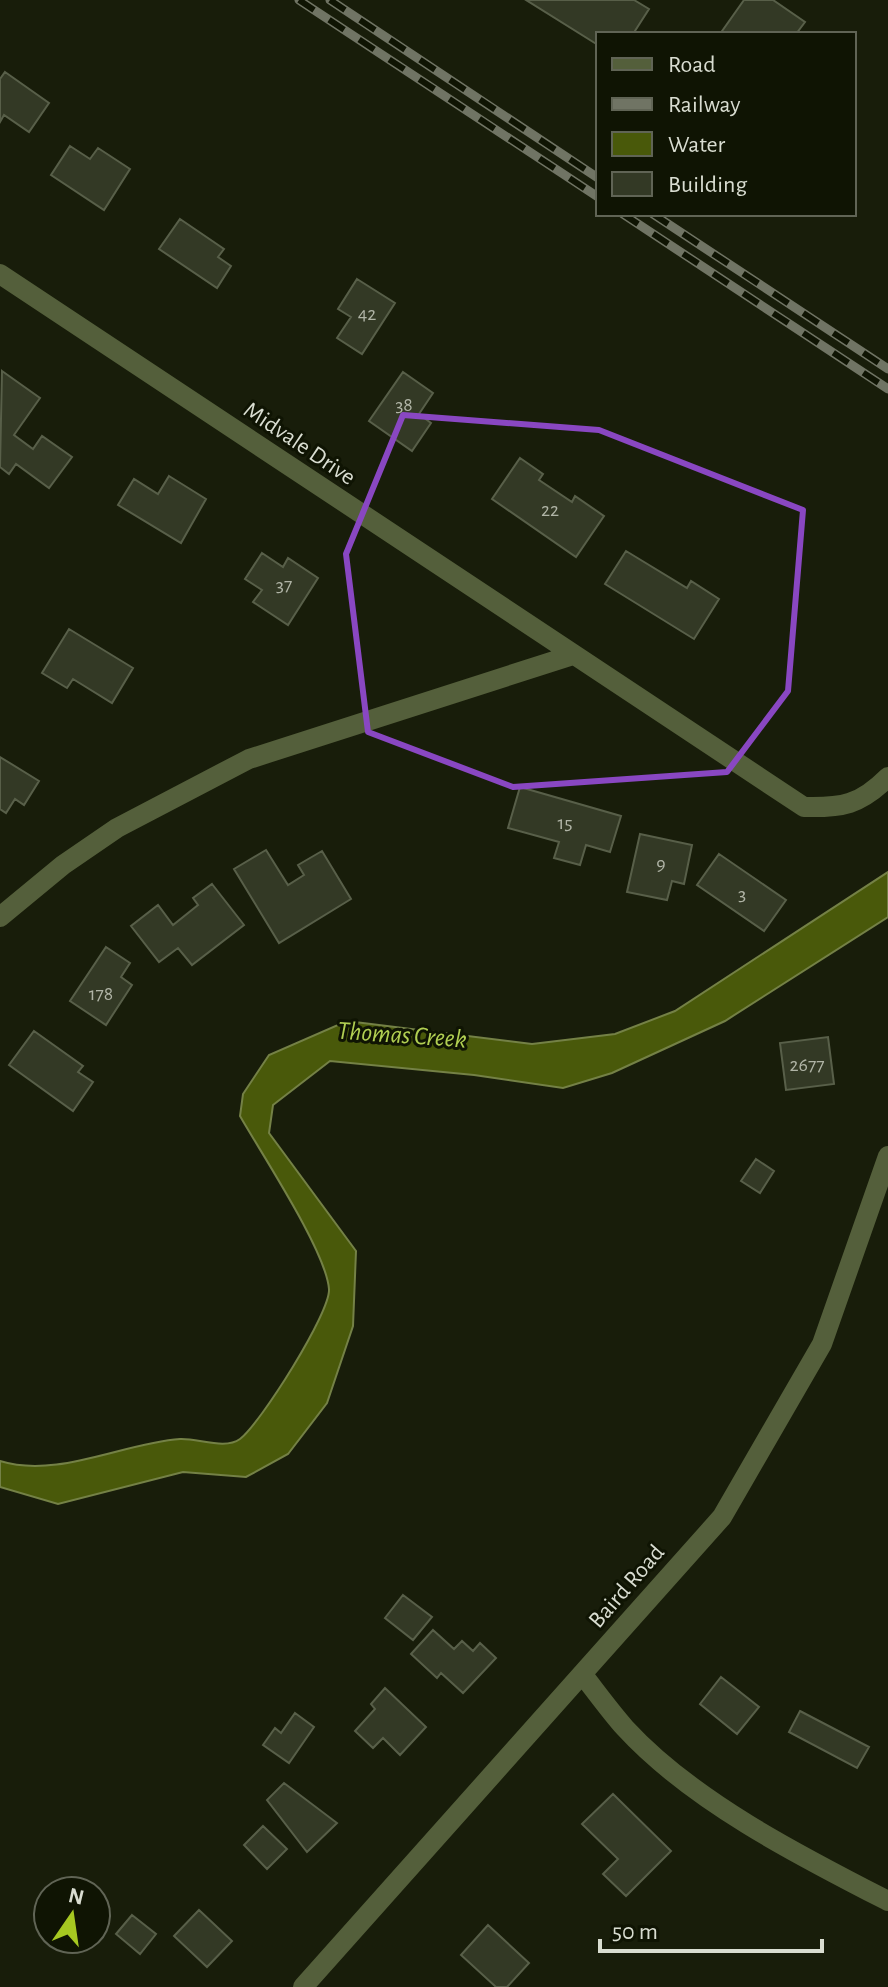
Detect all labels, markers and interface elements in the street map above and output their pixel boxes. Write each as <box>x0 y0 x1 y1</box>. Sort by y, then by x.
legend <box>596 32 856 216</box>
text: Road <box>668 53 716 77</box>
text: Railway <box>668 93 740 117</box>
text: Water <box>668 133 726 157</box>
text: Building <box>668 173 747 197</box>
house number: 42 <box>358 304 376 324</box>
house number: 38 <box>395 395 413 415</box>
street label: Midvale Drive <box>239 398 360 490</box>
house number: 22 <box>541 500 559 520</box>
house number: 37 <box>276 575 292 595</box>
house number: 15 <box>557 813 573 833</box>
house number: 9 <box>656 854 666 874</box>
house number: 3 <box>738 884 746 904</box>
house number: 178 <box>89 984 113 1004</box>
water label: Thomas Creek <box>336 1018 467 1052</box>
house number: 2677 <box>789 1055 825 1075</box>
street label: Baird Road <box>584 1540 669 1633</box>
north arrow <box>32 1875 112 1955</box>
text: N <box>66 1884 86 1909</box>
scale bar <box>600 1903 822 1953</box>
text: 50 m <box>612 1920 658 1944</box>

